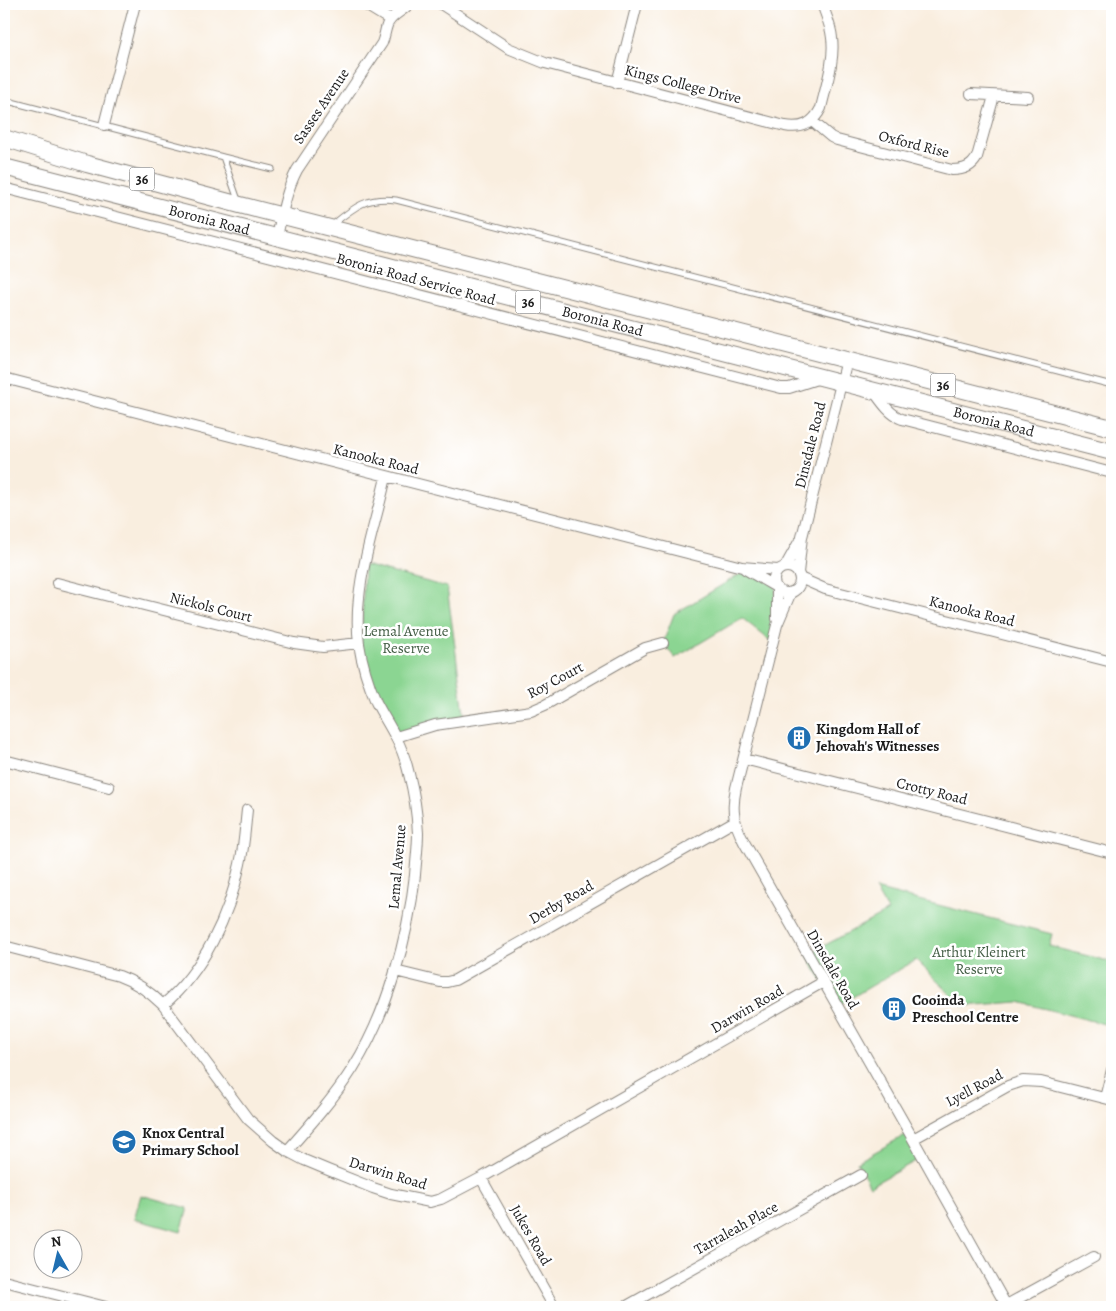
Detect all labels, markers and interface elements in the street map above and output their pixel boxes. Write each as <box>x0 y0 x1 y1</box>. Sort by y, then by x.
street label: Kings College Drive <box>622 60 744 108</box>
street label: Sasses Avenue <box>288 64 354 148</box>
street label: Oxford Rise <box>877 126 952 163</box>
road number: 36 <box>130 168 154 190</box>
street label: Boronia Road <box>167 200 253 240</box>
street label: Boronia Road Service Road <box>334 248 499 310</box>
road number: 36 <box>516 290 540 314</box>
street label: Boronia Road <box>560 301 646 341</box>
road number: 36 <box>930 374 956 396</box>
street label: Dinsdale Road <box>790 399 831 490</box>
street label: Boronia Road <box>951 402 1037 442</box>
street label: Kanooka Road <box>331 439 422 480</box>
street label: Nickols Court <box>168 587 254 627</box>
street label: Kanooka Road <box>927 591 1018 632</box>
park label: Lemal Avenue Reserve <box>363 621 449 658</box>
street label: Roy Court <box>523 657 587 703</box>
place label: Kingdom Hall of Jehovah's Witnesses <box>816 719 939 756</box>
building icon: Kingdom Hall of Jehovah's Witnesses <box>786 725 812 751</box>
street label: Crotty Road <box>894 772 971 810</box>
street label: Lemal Avenue <box>383 823 411 910</box>
street label: Derby Road <box>525 875 598 928</box>
street label: Dinsdale Road <box>802 926 864 1013</box>
park label: Arthur Kleinert Reserve <box>931 942 1026 979</box>
street label: Darwin Road <box>707 980 788 1038</box>
place label: Cooinda Preschool Centre <box>912 990 1019 1027</box>
building icon: Cooinda Preschool Centre <box>881 996 907 1022</box>
street label: Lyell Road <box>942 1064 1007 1111</box>
place label: Knox Central Primary School <box>142 1123 239 1160</box>
school or university icon: Knox Central Primary School <box>111 1129 137 1155</box>
street label: Darwin Road <box>346 1152 430 1195</box>
street label: Tarraleah Place <box>691 1197 782 1259</box>
street label: Jukes Road <box>506 1201 557 1270</box>
north arrow <box>32 1228 82 1278</box>
text: N <box>50 1232 63 1252</box>

